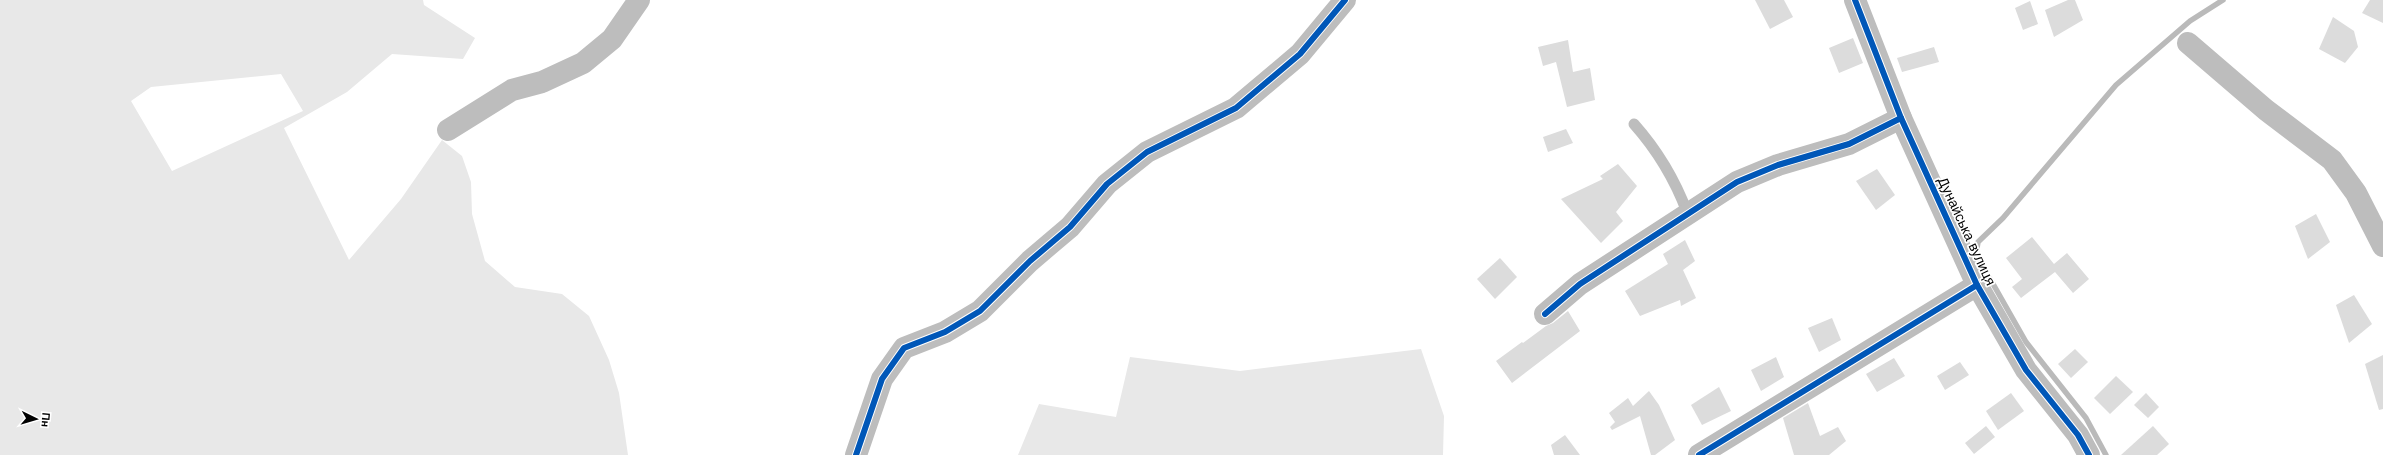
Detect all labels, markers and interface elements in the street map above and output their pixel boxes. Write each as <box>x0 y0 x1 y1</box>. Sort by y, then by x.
street label: Дунайська вулиця <box>1935 174 1999 288</box>
north arrow <box>16 399 56 439</box>
text: Пн <box>39 412 53 428</box>

